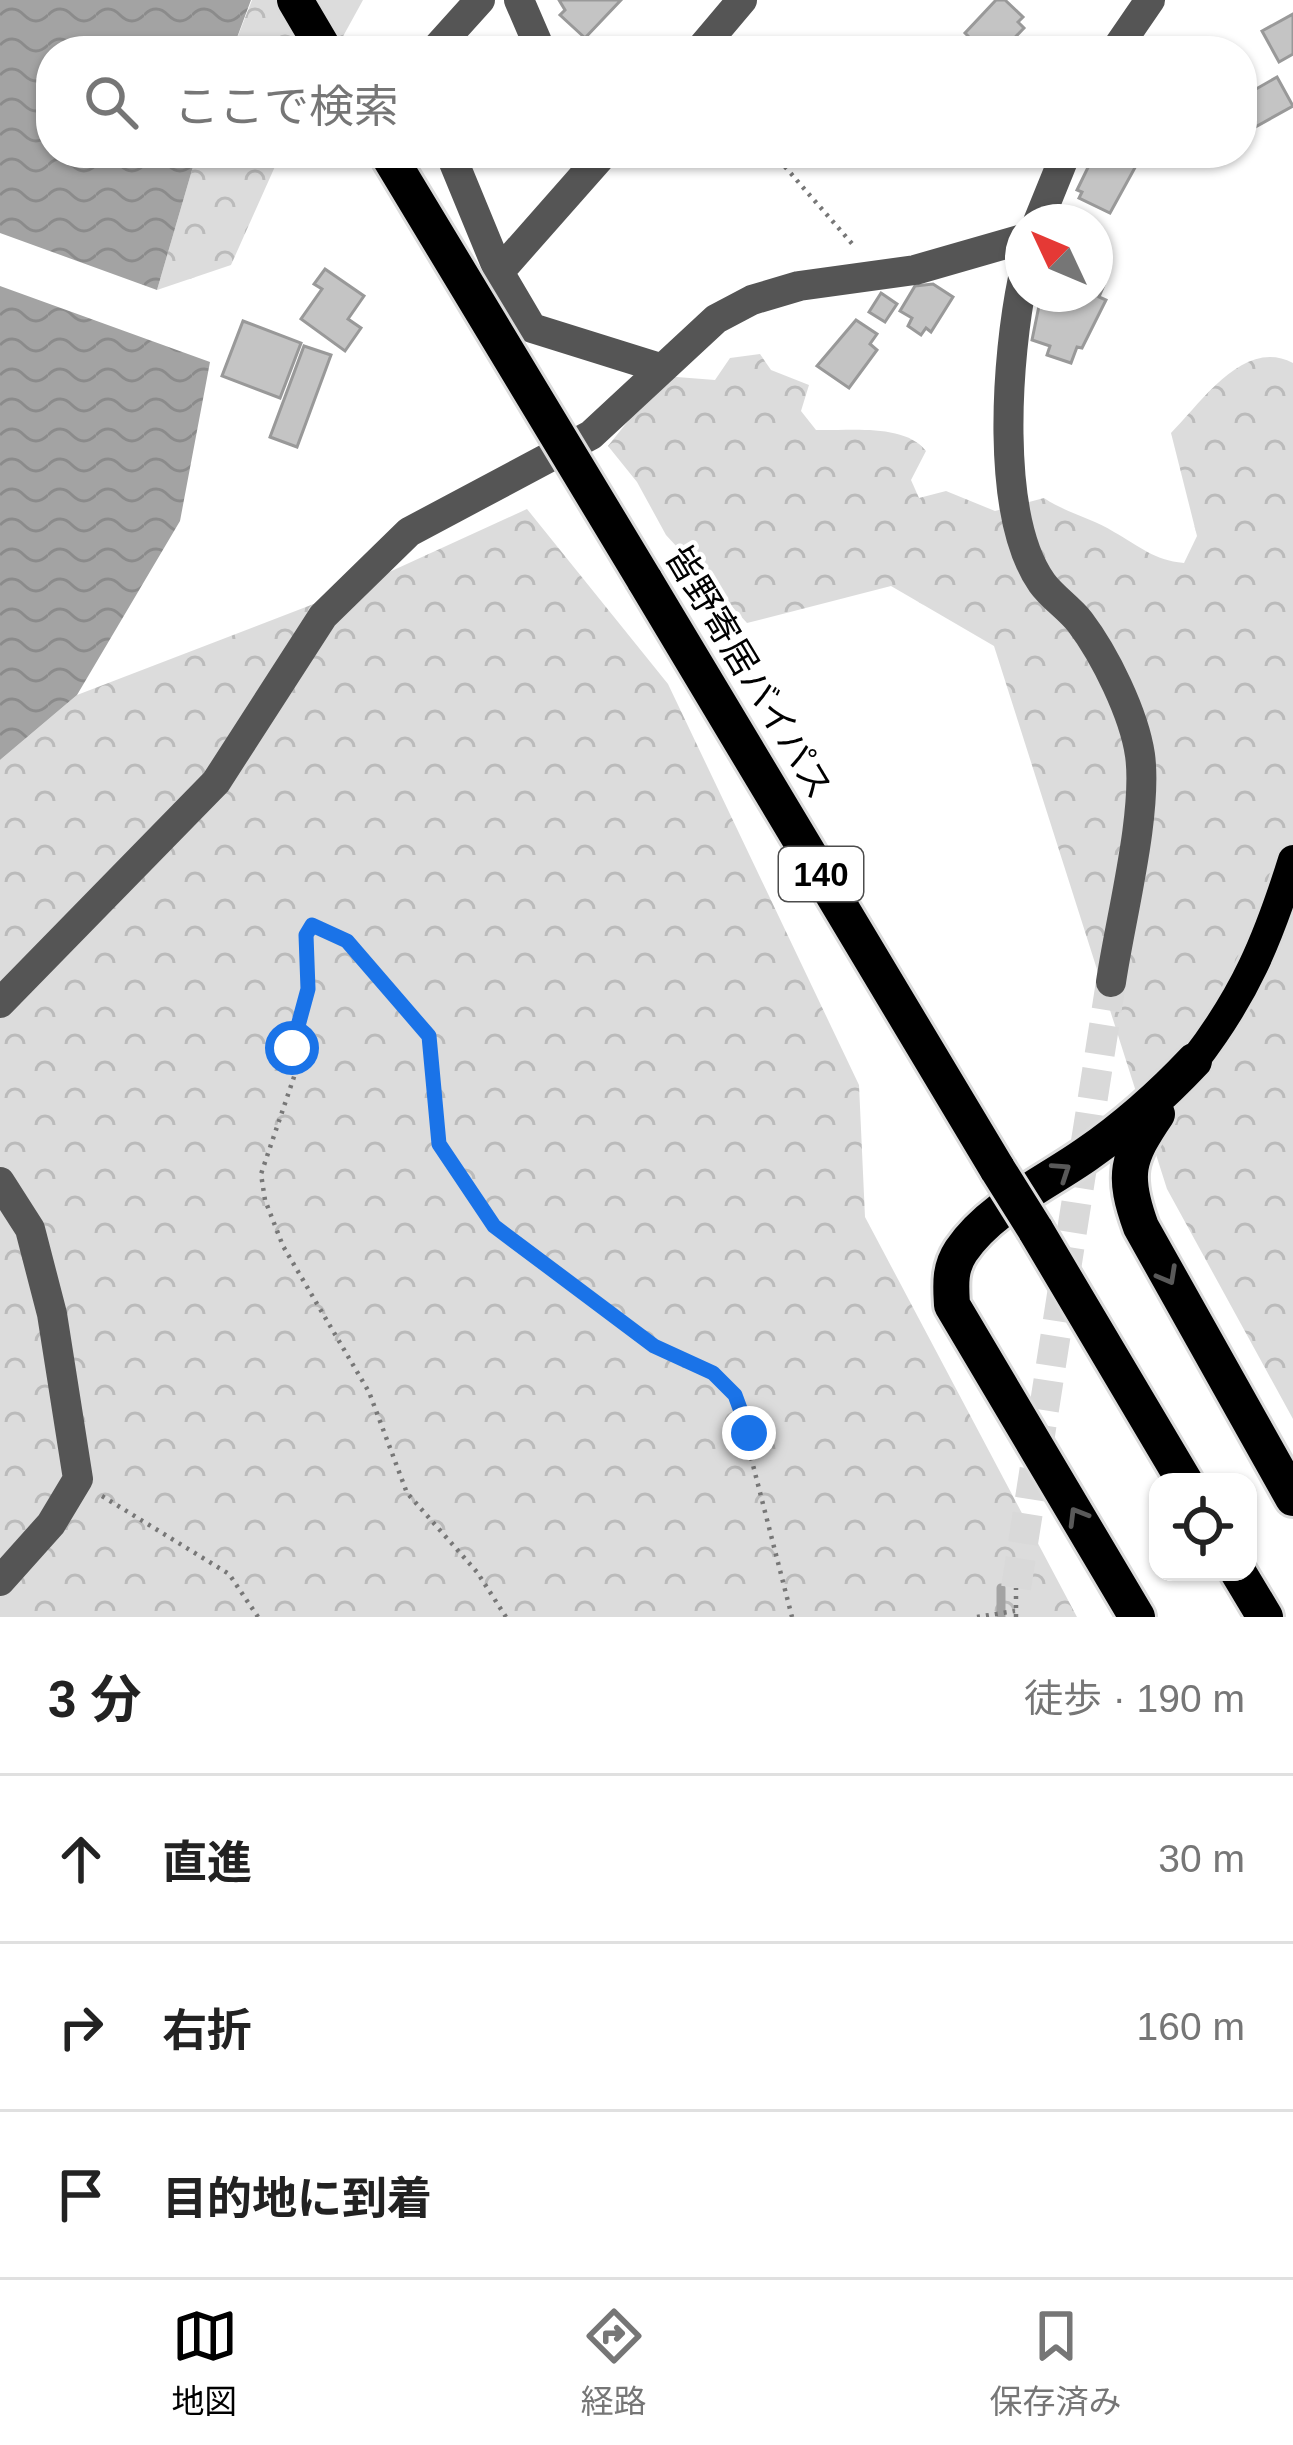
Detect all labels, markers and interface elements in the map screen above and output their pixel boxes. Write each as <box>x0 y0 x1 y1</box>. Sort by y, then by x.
search box <box>36 36 1257 168</box>
icon: search <box>78 69 144 135</box>
text: ここで検索 <box>174 81 399 132</box>
north arrow <box>1005 204 1113 312</box>
street label: 皆野寄居バイパス <box>657 538 841 806</box>
road number: 140 <box>779 847 863 901</box>
route start <box>265 1021 319 1075</box>
one-way arrow <box>1049 1163 1071 1185</box>
one-way arrow <box>1154 1263 1177 1284</box>
route end <box>722 1406 776 1460</box>
map controls <box>1149 1473 1257 1581</box>
button: locate <box>1149 1473 1257 1581</box>
one-way arrow <box>1069 1507 1091 1529</box>
text: 3 分 <box>48 1671 142 1728</box>
text: 徒歩 · 190 m <box>1024 1677 1245 1720</box>
icon: ahead <box>48 1826 114 1892</box>
text: 直進 <box>162 1837 252 1888</box>
text: 30 m <box>1158 1837 1245 1880</box>
icon: right <box>48 1994 114 2060</box>
text: 右折 <box>162 2005 252 2056</box>
text: 160 m <box>1137 2005 1245 2048</box>
icon: arrive <box>48 2162 114 2228</box>
text: 目的地に到着 <box>162 2173 432 2224</box>
tab: 地図 <box>172 2303 238 2423</box>
tab: 経路 <box>581 2303 647 2423</box>
tab: 保存済み <box>990 2303 1122 2423</box>

